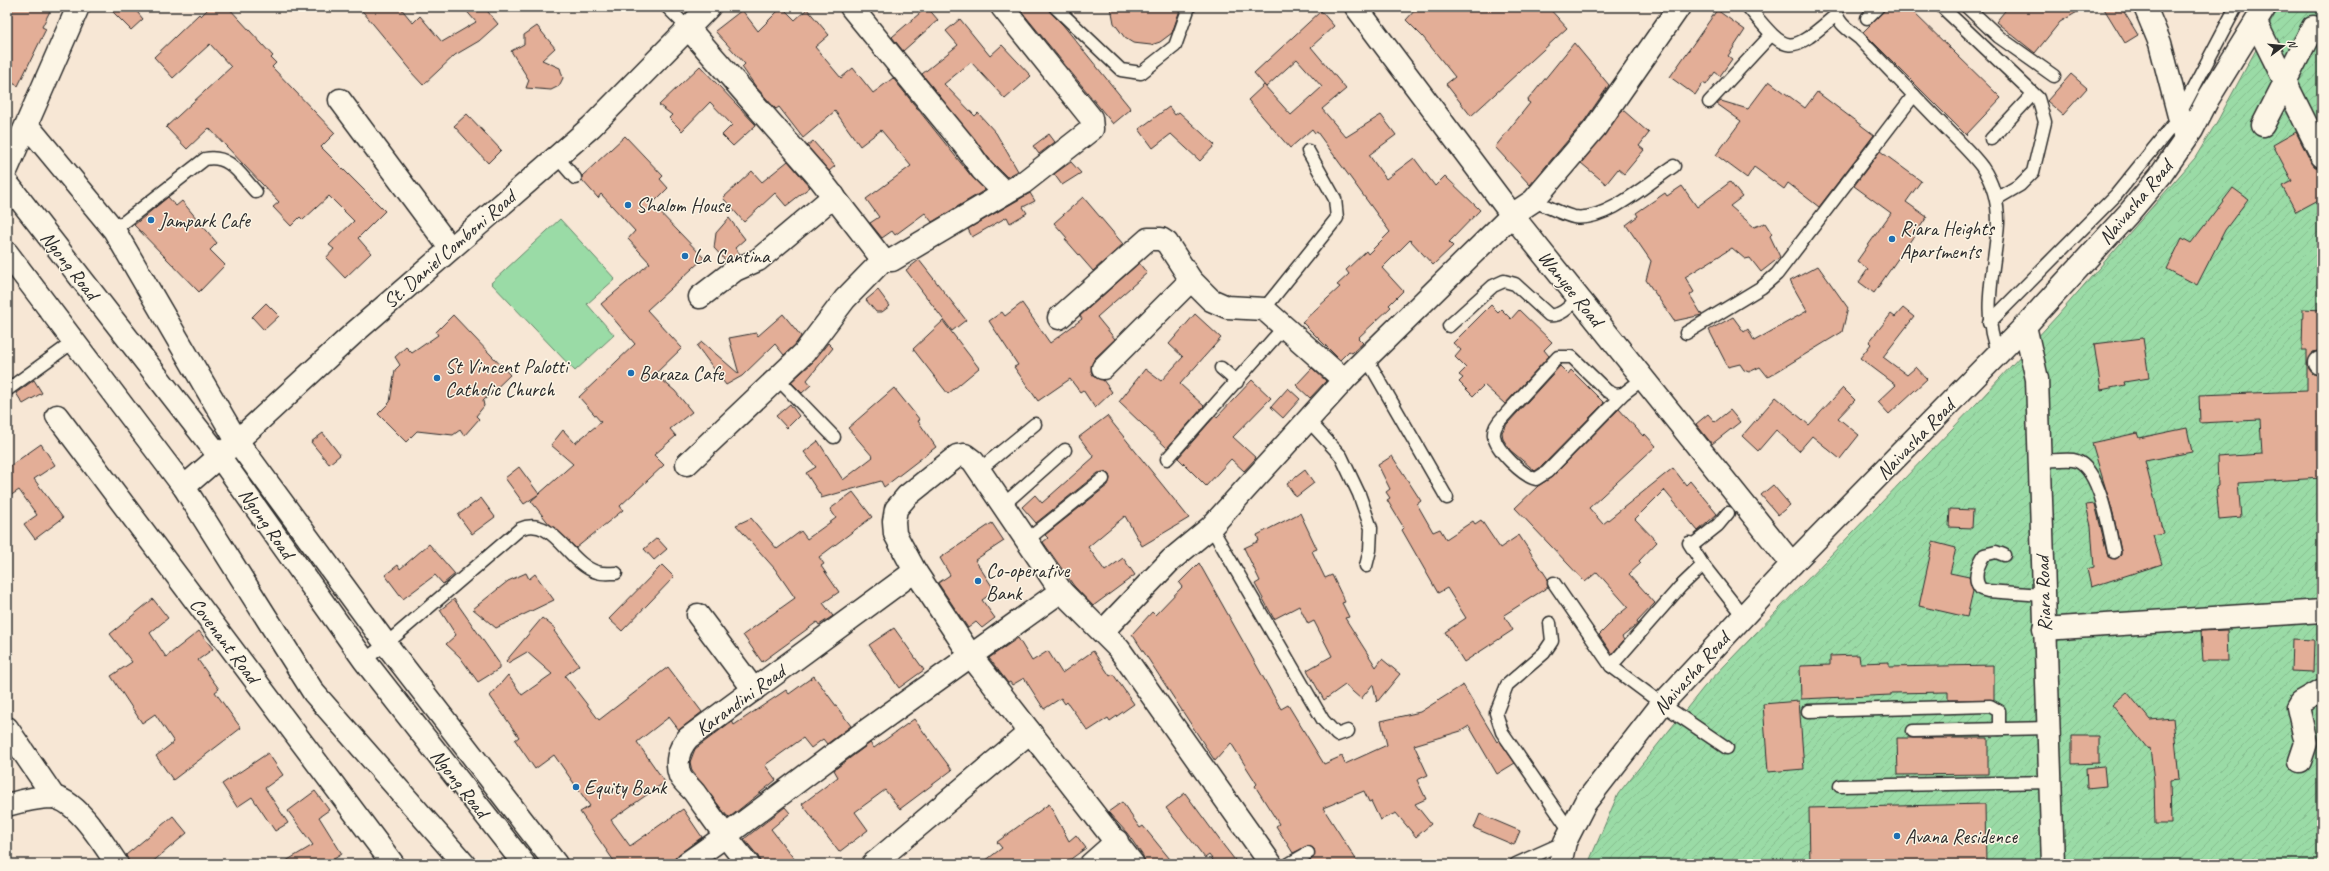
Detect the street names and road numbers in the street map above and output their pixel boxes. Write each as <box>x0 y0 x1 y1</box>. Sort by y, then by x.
street label: Naivasha Road <box>2093 153 2180 250</box>
street label: St. Daniel Comboni Road <box>378 183 523 314</box>
street label: Ngong Road <box>35 226 106 307</box>
street label: Wanyee Road <box>1532 245 1611 334</box>
street label: Naivasha Road <box>1871 392 1962 485</box>
street label: Ngong Road <box>233 483 302 566</box>
street label: Riara Road <box>2030 553 2057 632</box>
street label: Covenant Road <box>184 592 267 691</box>
street label: Naivasha Road <box>1648 625 1737 720</box>
street label: Karandini Road <box>690 658 793 741</box>
street label: Ngong Road <box>425 744 496 825</box>

